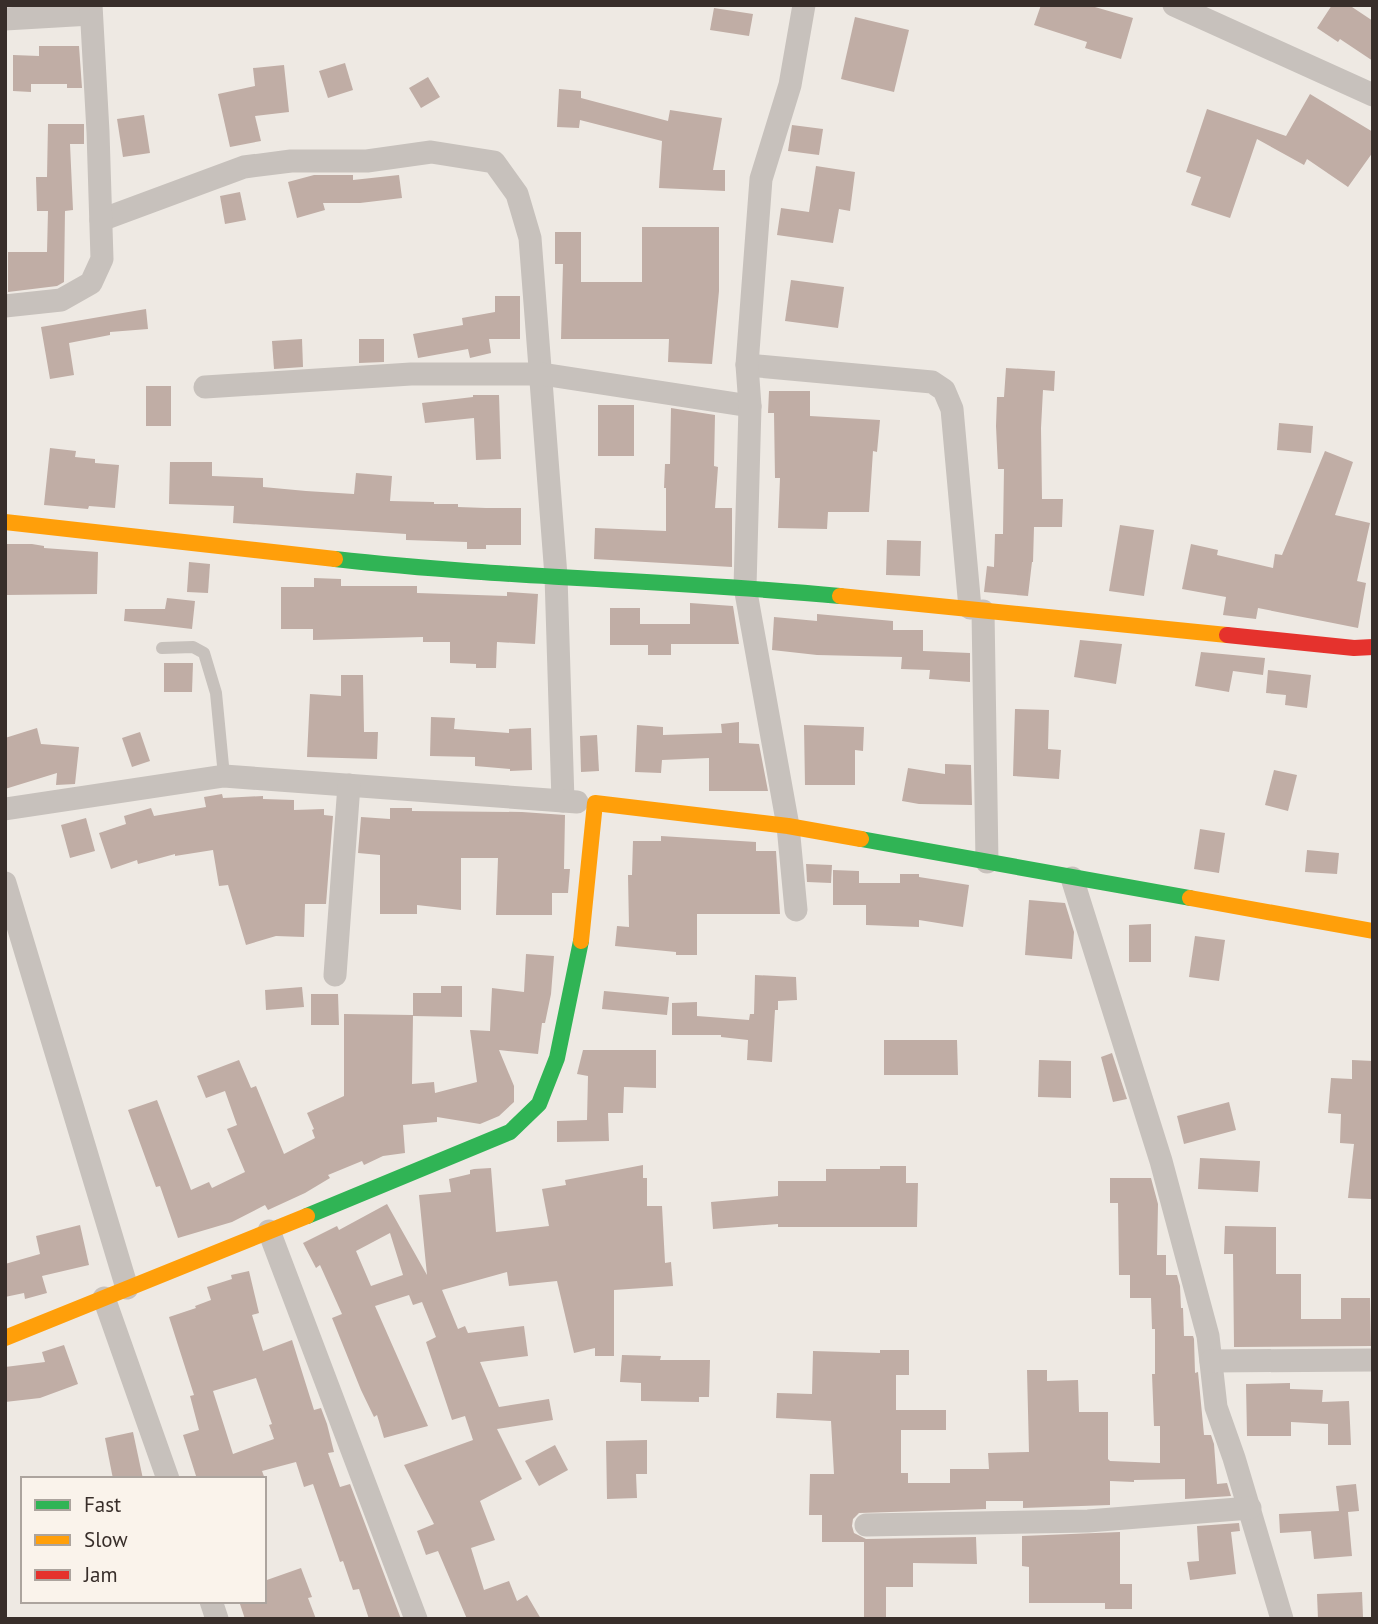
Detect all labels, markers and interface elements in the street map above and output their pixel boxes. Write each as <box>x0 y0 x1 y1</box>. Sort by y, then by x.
legend <box>21 1477 266 1603</box>
text: Fast <box>84 1491 121 1518</box>
text: Slow <box>84 1526 128 1553</box>
text: Jam <box>83 1561 118 1588</box>

